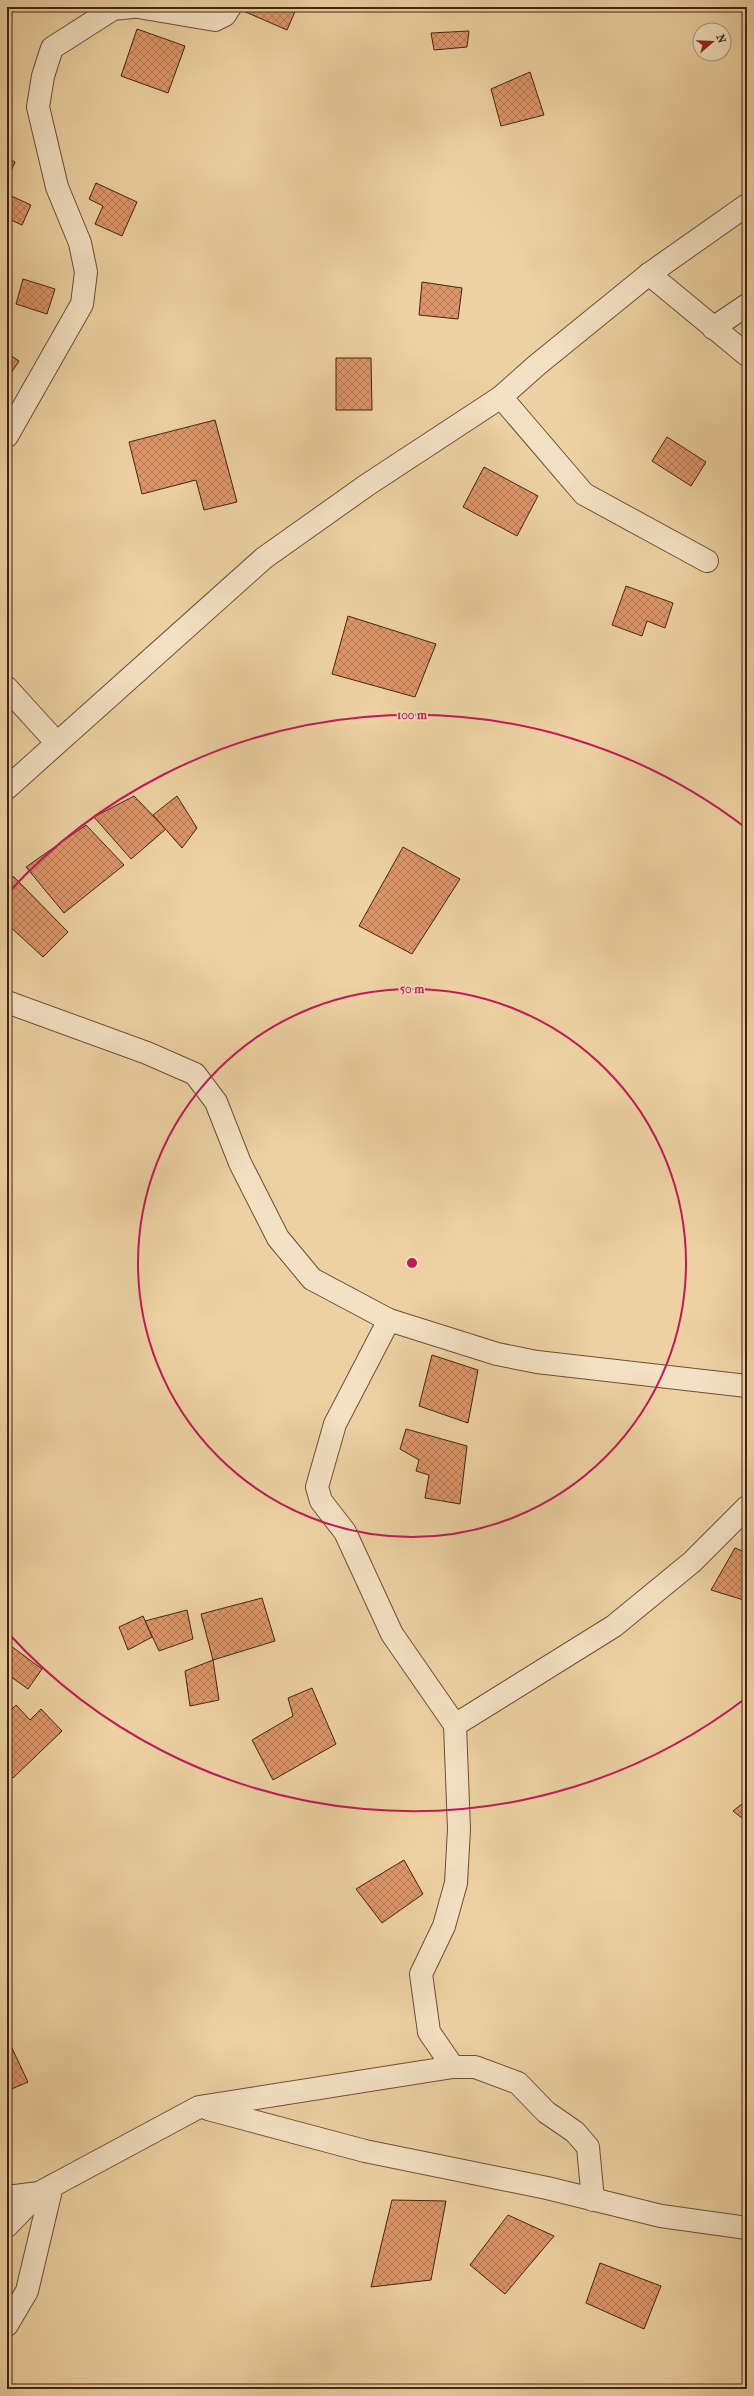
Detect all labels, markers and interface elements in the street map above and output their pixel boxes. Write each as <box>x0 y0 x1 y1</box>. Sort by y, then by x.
north arrow <box>692 22 732 62</box>
text: N <box>713 33 729 46</box>
text: 100 m <box>397 708 428 722</box>
text: 50 m <box>400 982 425 996</box>
centre of rings <box>405 1256 419 1270</box>

